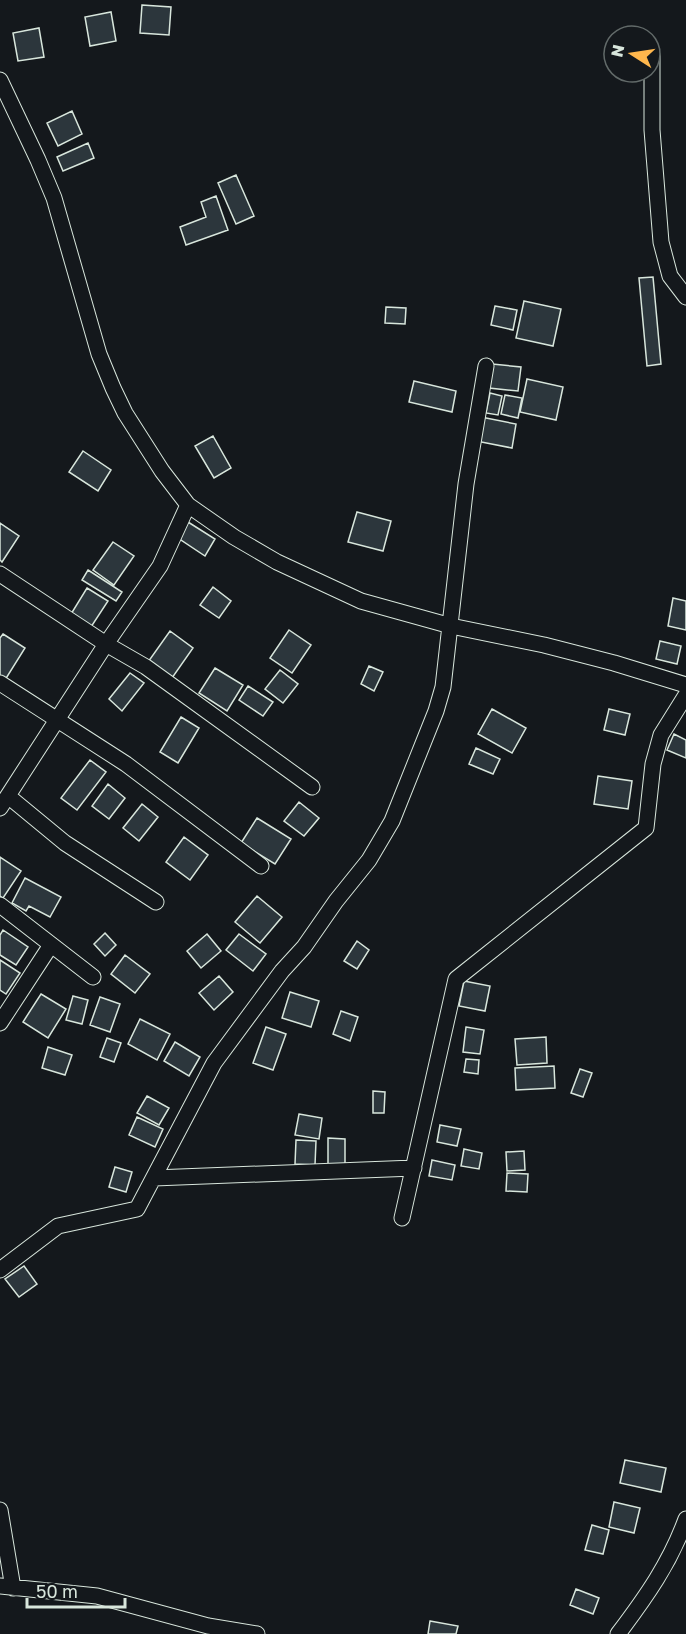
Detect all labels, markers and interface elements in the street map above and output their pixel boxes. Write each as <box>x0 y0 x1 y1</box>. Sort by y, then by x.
north arrow <box>602 24 662 84</box>
text: N <box>606 43 628 59</box>
scale bar <box>27 1571 124 1609</box>
text: 50 m <box>36 1580 78 1602</box>

